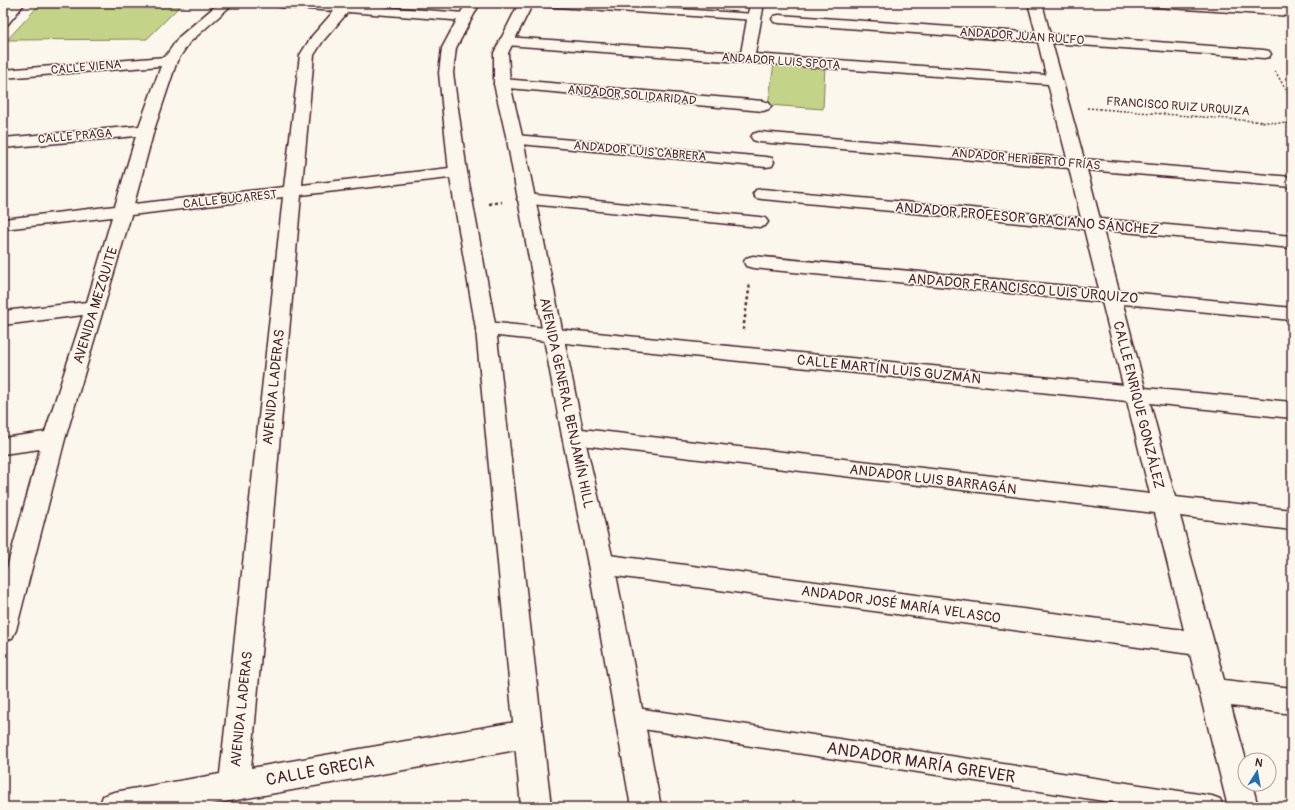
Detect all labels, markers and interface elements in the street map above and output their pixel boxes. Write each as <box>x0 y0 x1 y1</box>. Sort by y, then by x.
street label: ANDADOR JUAN RULFO <box>959 25 1085 48</box>
street label: ANDADOR LUIS SPOTA <box>721 50 841 73</box>
street label: CALLE VIENA <box>50 57 122 78</box>
street label: ANDADOR SOLIDARIDAD <box>567 82 697 109</box>
street label: FRANCISCO RUIZ URQUIZA <box>1106 94 1250 119</box>
street label: CALLE PRAGA <box>37 126 113 147</box>
street label: ANDADOR LUIS CABRERA <box>573 138 707 165</box>
street label: ANDADOR HERIBERTO FRÍAS <box>951 145 1101 173</box>
street label: CALLE BUCAREST <box>182 187 278 212</box>
street label: ANDADOR PROFESOR GRACIANO SÁNCHEZ <box>894 197 1160 239</box>
street label: AVENIDA MEZQUITE <box>70 245 121 366</box>
street label: ANDADOR FRANCISCO LUIS URQUIZO <box>907 270 1139 307</box>
street label: AVENIDA GENERAL BENJAMÍN HILL <box>536 296 598 510</box>
street label: CALLE ENRIQUE GONZÁLEZ <box>1109 319 1169 491</box>
street label: AVENIDA LADERAS <box>259 329 288 446</box>
street label: CALLE MARTÍN LUIS GUZMÁN <box>796 350 982 388</box>
street label: ANDADOR LUIS BARRAGÁN <box>849 460 1017 498</box>
street label: ANDADOR JOSÉ MARÍA VELASCO <box>800 581 1002 627</box>
street label: AVENIDA LADERAS <box>227 651 256 768</box>
street label: ANDADOR MARÍA GREVER <box>825 737 1017 788</box>
street label: CALLE GRECIA <box>264 751 376 790</box>
north arrow <box>1237 752 1277 792</box>
text: N <box>1254 756 1264 770</box>

